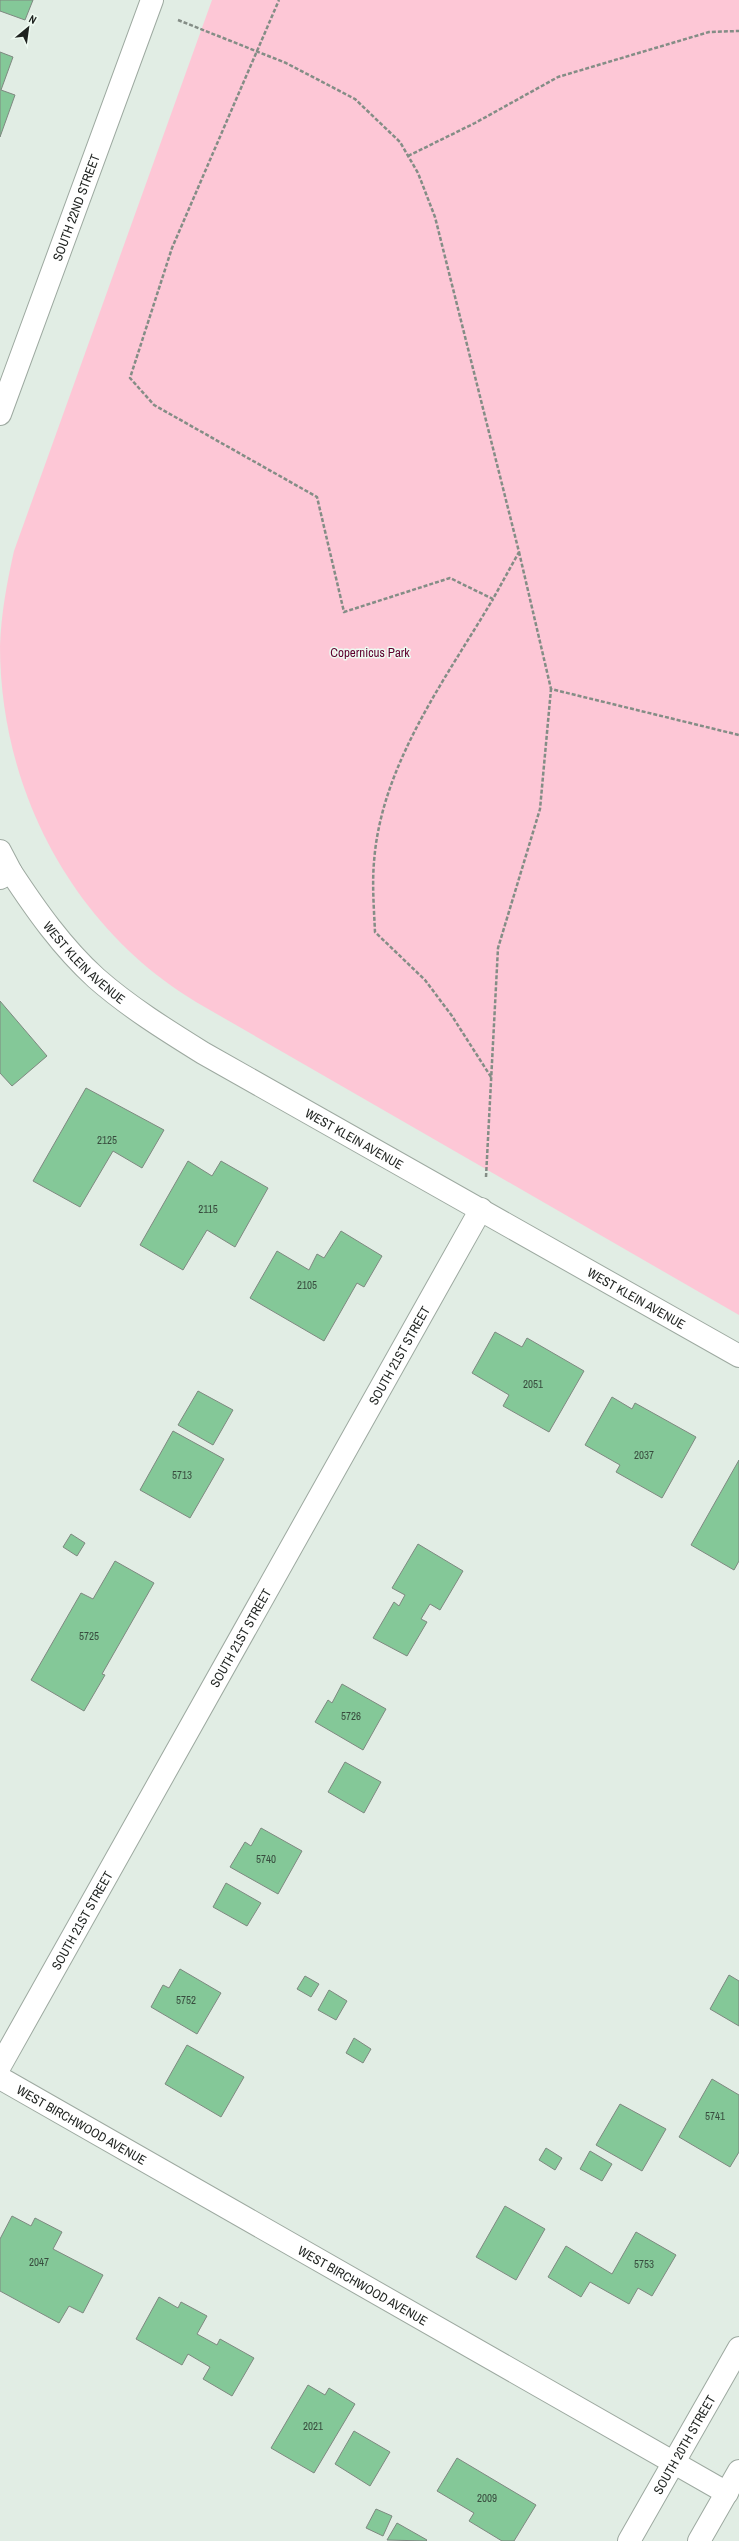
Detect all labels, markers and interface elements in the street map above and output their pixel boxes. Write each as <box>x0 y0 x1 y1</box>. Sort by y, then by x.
north arrow <box>8 8 48 48</box>
text: N <box>27 12 39 27</box>
street label: SOUTH 22ND STREET <box>48 151 103 263</box>
park label: Copernicus Park <box>330 644 410 661</box>
street label: WEST KLEIN AVENUE <box>40 918 129 1007</box>
street label: WEST KLEIN AVENUE <box>302 1104 407 1173</box>
house number: 2125 <box>97 1133 117 1147</box>
house number: 2115 <box>198 1202 218 1216</box>
street label: WEST KLEIN AVENUE <box>584 1264 689 1333</box>
house number: 2105 <box>297 1278 317 1292</box>
street label: SOUTH 21ST STREET <box>364 1302 434 1408</box>
house number: 2051 <box>523 1377 543 1391</box>
house number: 2037 <box>634 1448 654 1462</box>
house number: 5713 <box>172 1468 192 1482</box>
street label: SOUTH 21ST STREET <box>206 1585 275 1690</box>
house number: 5725 <box>79 1629 99 1643</box>
house number: 5726 <box>341 1709 361 1723</box>
house number: 5740 <box>256 1852 276 1866</box>
street label: SOUTH 21ST STREET <box>47 1868 116 1973</box>
house number: 5752 <box>176 1993 196 2007</box>
street label: WEST BIRCHWOOD AVENUE <box>14 2081 150 2168</box>
house number: 5741 <box>705 2109 725 2123</box>
street label: WEST BIRCHWOOD AVENUE <box>295 2241 431 2329</box>
house number: 2047 <box>29 2255 49 2269</box>
house number: 5753 <box>634 2257 654 2271</box>
street label: SOUTH 20TH STREET <box>649 2392 719 2497</box>
house number: 2021 <box>303 2419 323 2433</box>
house number: 2009 <box>477 2491 497 2505</box>

